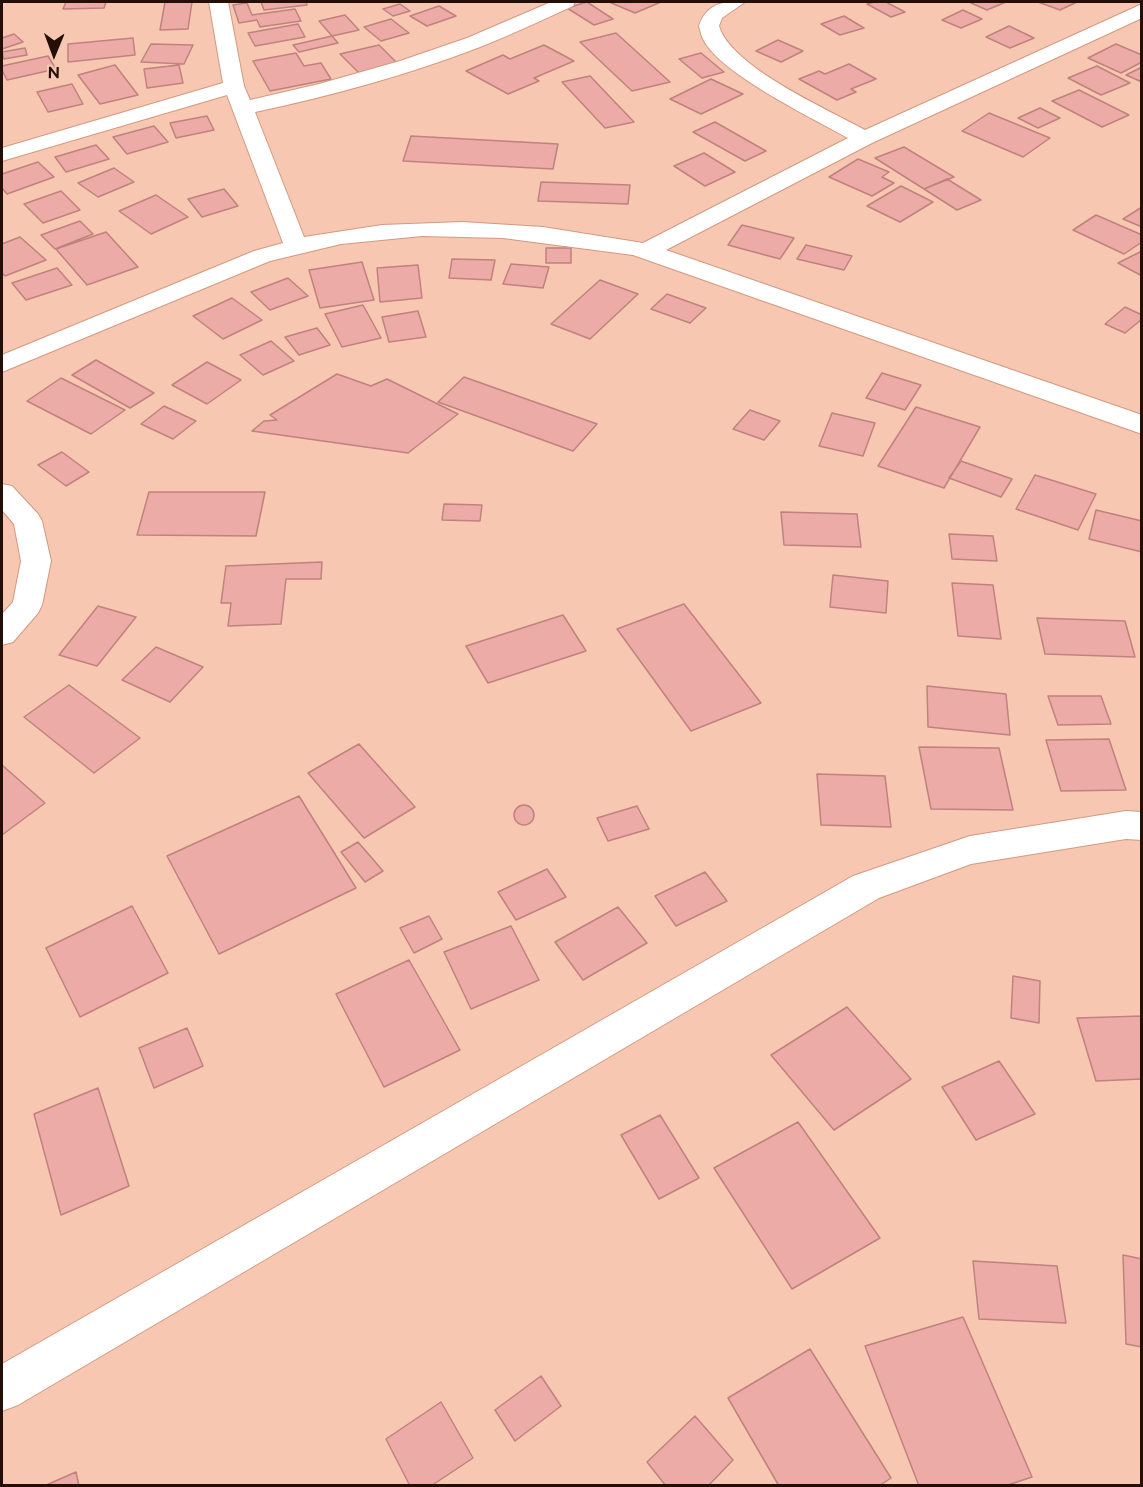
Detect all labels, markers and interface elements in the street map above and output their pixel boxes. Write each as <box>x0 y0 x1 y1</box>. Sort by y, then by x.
north arrow <box>24 24 84 84</box>
text: N <box>47 63 60 82</box>

